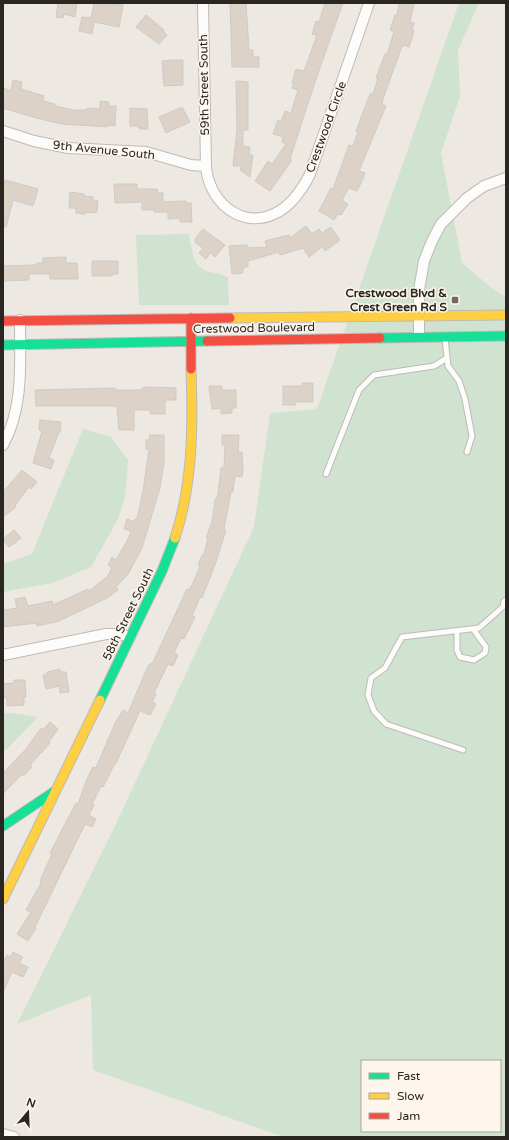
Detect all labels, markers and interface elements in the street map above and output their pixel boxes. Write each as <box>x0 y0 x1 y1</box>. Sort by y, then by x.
street label: 59th Street South <box>196 34 212 136</box>
street label: Crestwood Circle <box>303 79 349 175</box>
street label: 9th Avenue South <box>52 138 156 162</box>
place label: Crestwood Blvd & Crest Green Rd S <box>346 286 448 314</box>
marker: Crestwood Blvd & Crest Green Rd S <box>450 295 460 305</box>
street label: Crestwood Boulevard <box>193 320 315 336</box>
street label: 58th Street South <box>99 565 157 663</box>
legend <box>361 1060 501 1132</box>
text: Fast <box>397 1069 421 1083</box>
text: Slow <box>397 1089 424 1103</box>
north arrow <box>8 1092 48 1132</box>
text: N <box>25 1095 37 1111</box>
text: Jam <box>397 1109 420 1123</box>

